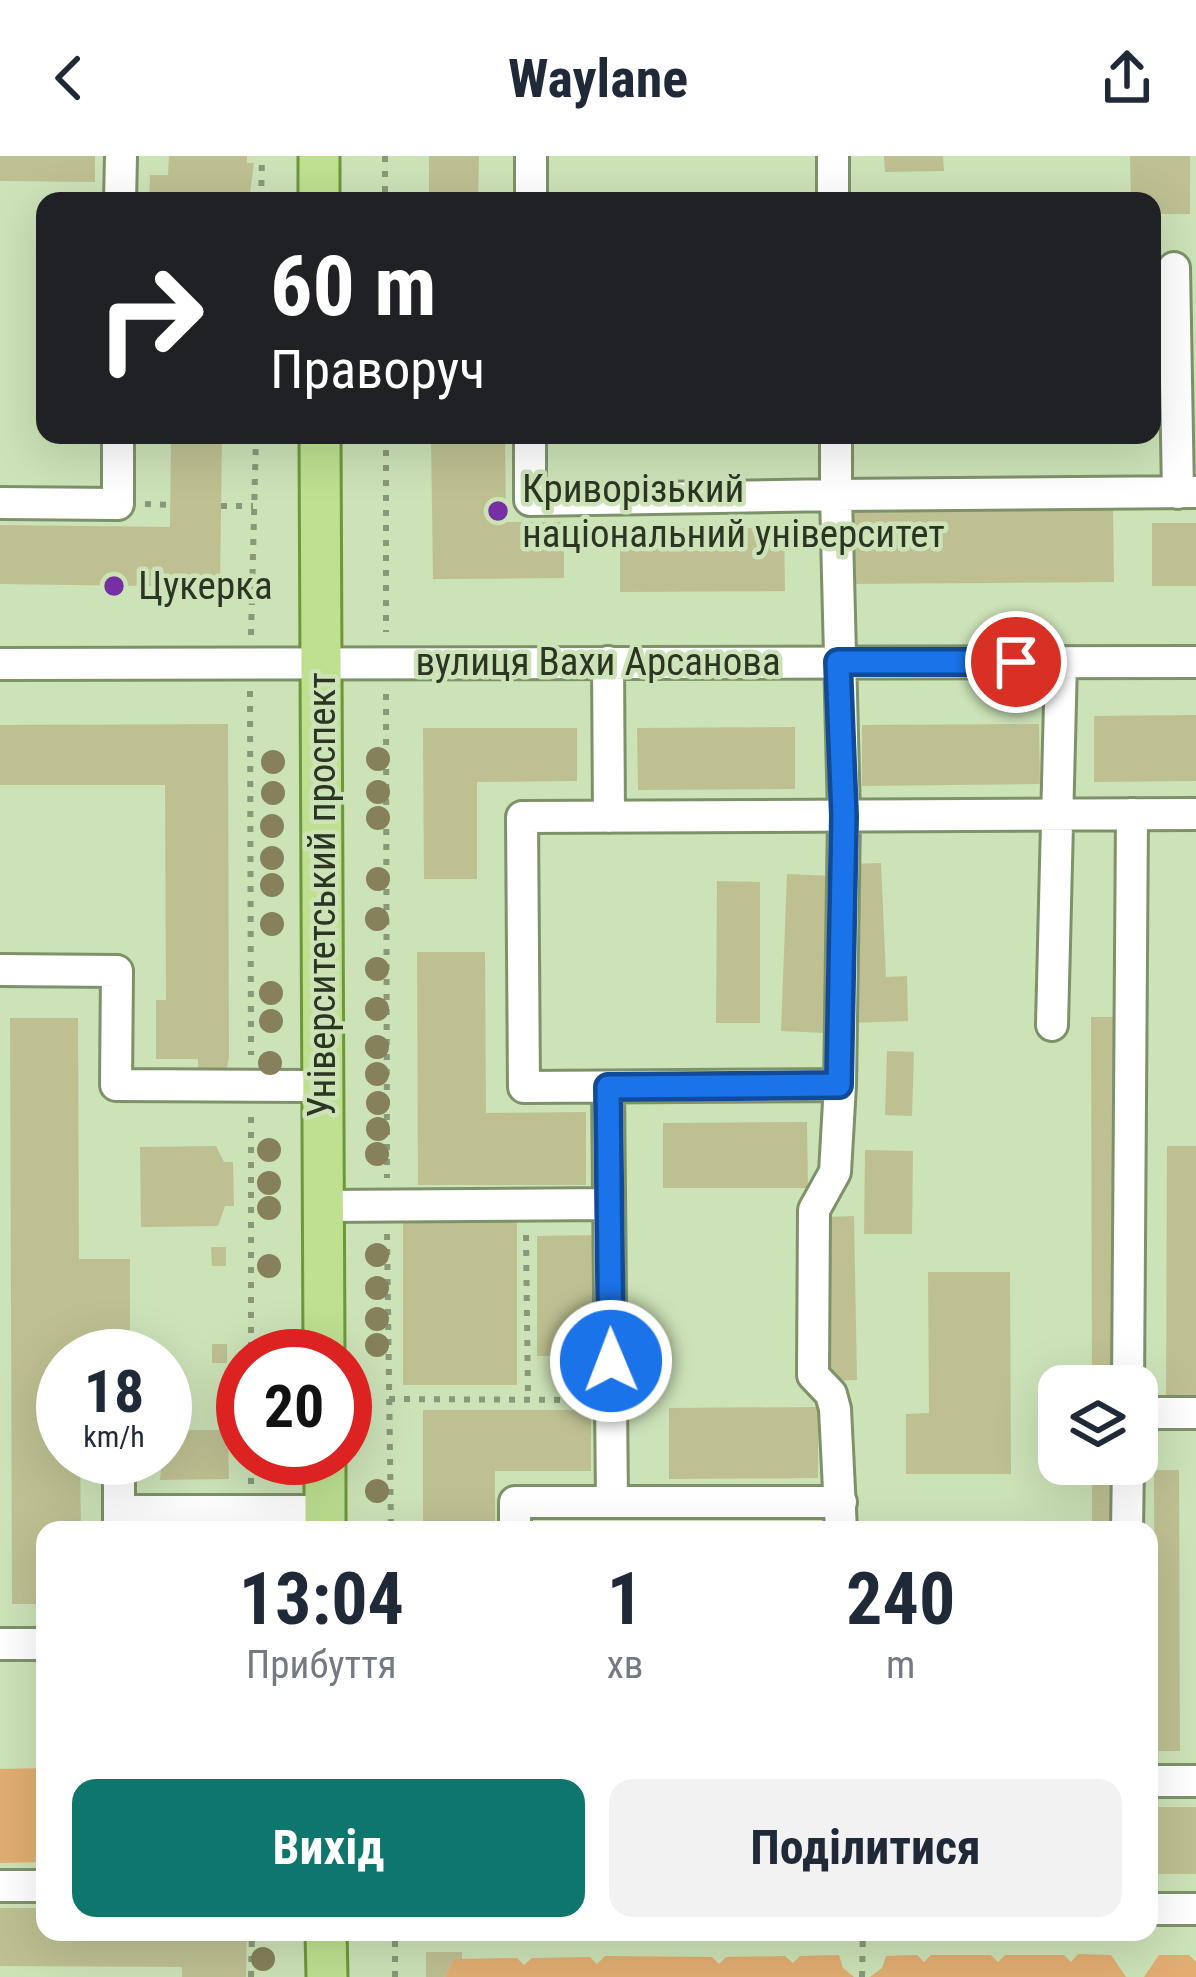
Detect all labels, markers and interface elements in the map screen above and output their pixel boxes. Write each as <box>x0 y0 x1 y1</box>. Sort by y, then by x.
icon: back <box>36 45 102 111</box>
icon: share <box>1094 45 1160 111</box>
text: Waylane <box>508 47 688 110</box>
text: 60 m <box>270 237 437 336</box>
icon: right <box>72 240 228 396</box>
text: Праворуч <box>270 338 485 401</box>
place label: Криворізький національний університет <box>522 466 945 557</box>
marker: Криворізький національний університет <box>485 498 511 524</box>
place label: Цукерка <box>138 563 273 609</box>
marker: Цукерка <box>101 573 127 599</box>
pin <box>965 611 1067 713</box>
icon: arrive <box>983 629 1049 695</box>
street label: вулиця Вахи Арсанова <box>415 639 781 685</box>
street label: Університетський проспект <box>299 672 345 1118</box>
position arrow <box>548 1298 674 1424</box>
speed limit sign: 20 <box>216 1329 372 1485</box>
text: 18 <box>84 1356 144 1427</box>
map controls <box>1038 1365 1158 1485</box>
button: layers <box>1038 1365 1158 1485</box>
text: km/h <box>83 1419 145 1454</box>
text: 13:04 <box>239 1557 404 1642</box>
text: 1 <box>607 1557 643 1642</box>
text: 240 <box>846 1557 955 1642</box>
text: Прибуття <box>246 1642 397 1688</box>
text: хв <box>607 1642 643 1688</box>
text: m <box>886 1642 915 1688</box>
button: Вихід <box>72 1779 585 1917</box>
button: Поділитися <box>609 1779 1122 1917</box>

